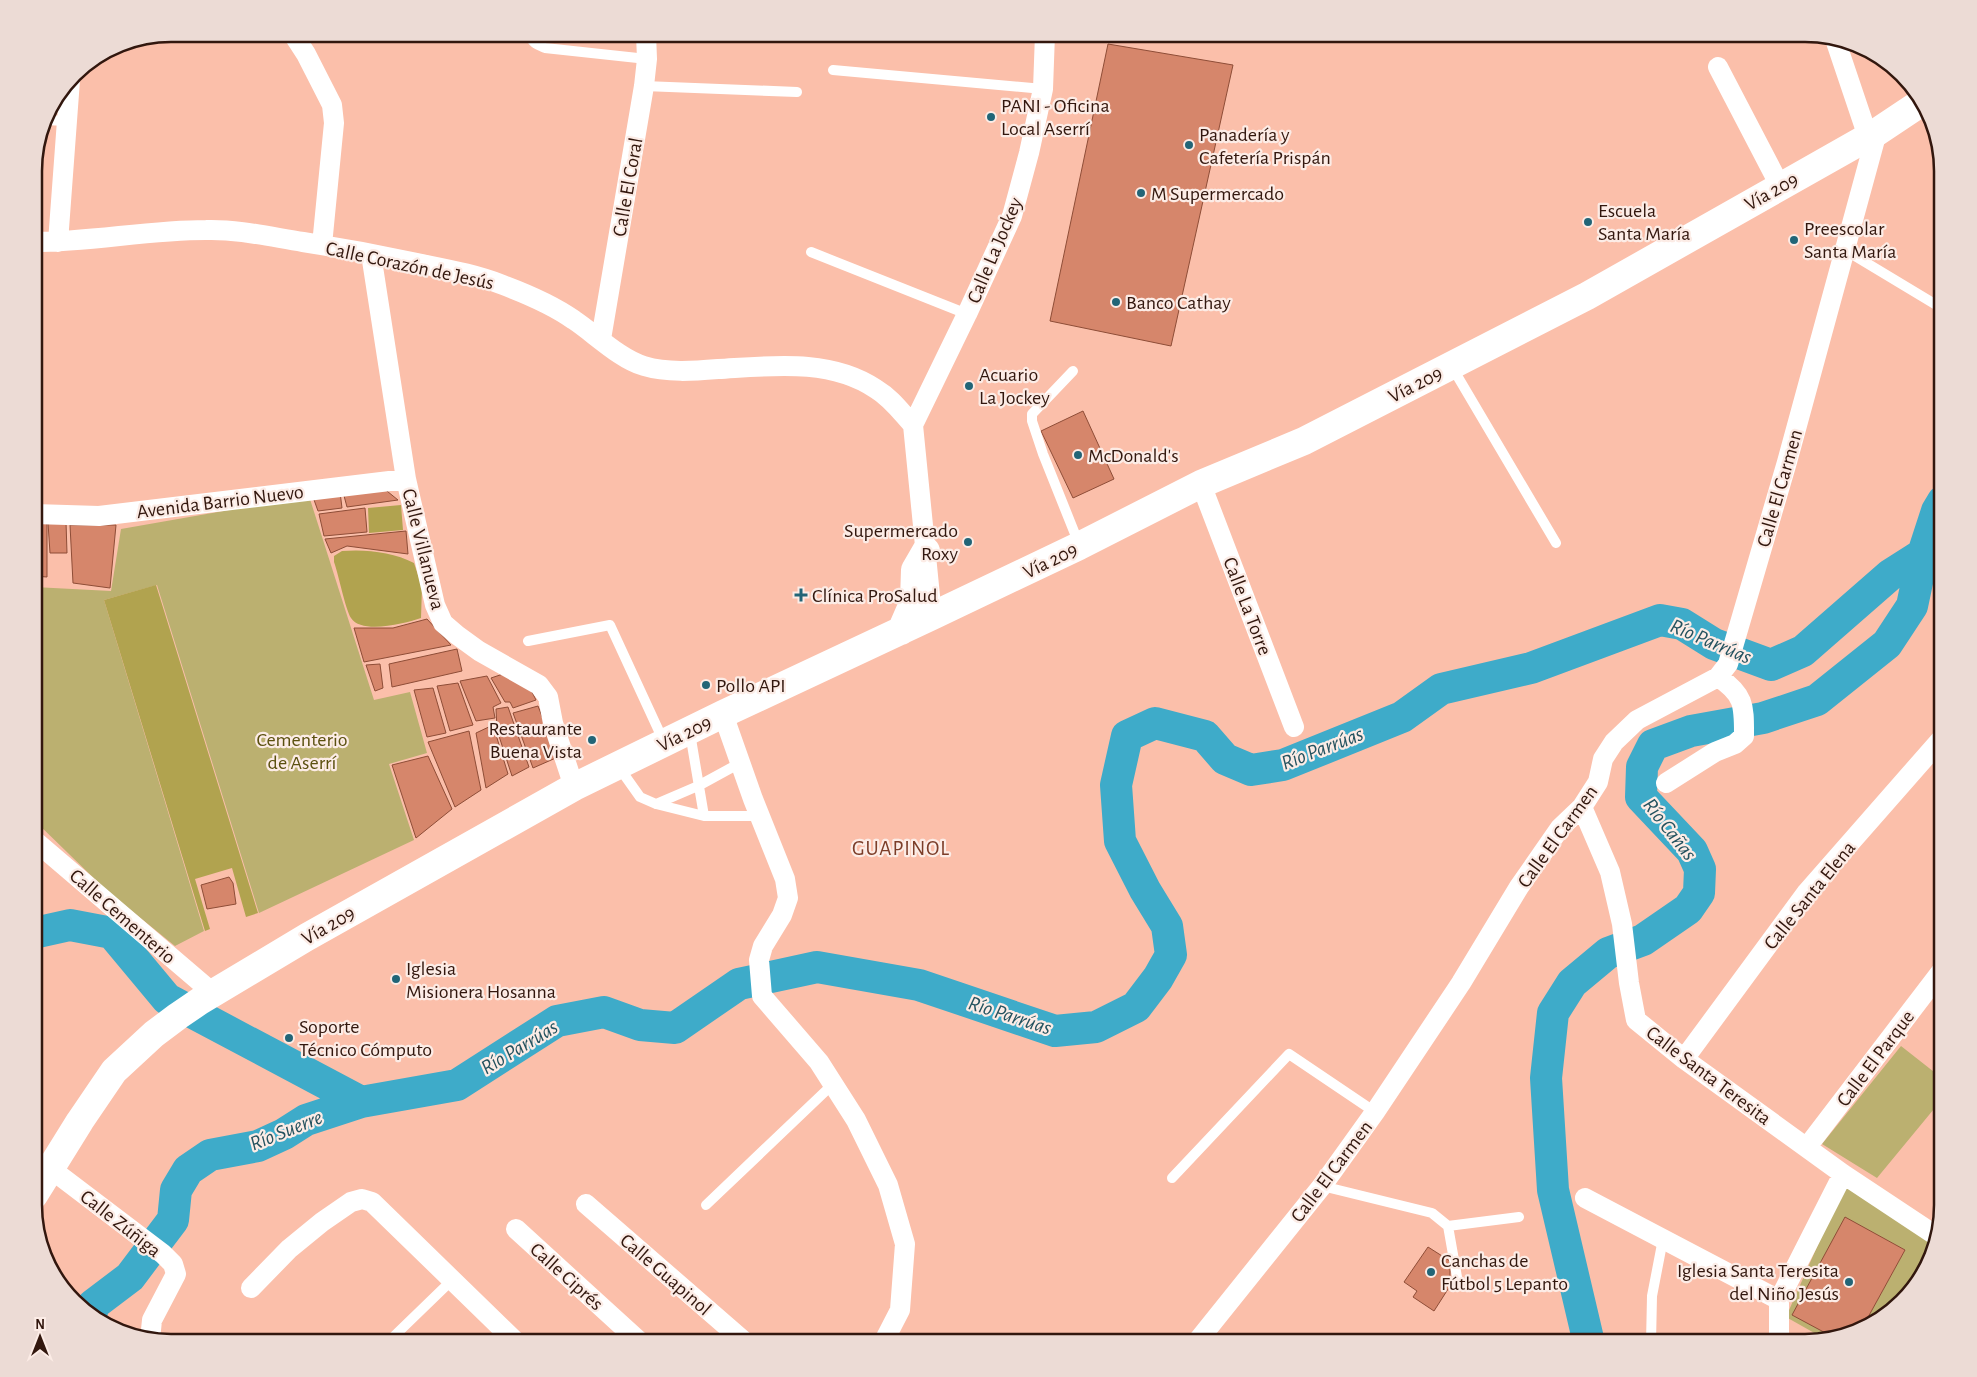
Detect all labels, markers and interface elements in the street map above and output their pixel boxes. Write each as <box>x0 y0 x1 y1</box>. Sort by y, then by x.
place label: PANI - Oficina Local Aserrí <box>1001 96 1110 139</box>
marker: PANI - Oficina Local Aserrí <box>985 111 997 123</box>
place label: Panadería y Cafetería Prispán <box>1199 125 1331 168</box>
street label: Calle El Coral <box>609 136 647 238</box>
marker: Panadería y Cafetería Prispán <box>1183 139 1195 151</box>
street label: Vía 209 <box>1741 169 1802 215</box>
place label: M Supermercado <box>1151 184 1284 204</box>
marker: M Supermercado <box>1135 187 1147 199</box>
street label: Calle La Jockey <box>964 194 1026 306</box>
place label: Escuela Santa María <box>1598 201 1690 244</box>
marker: Escuela Santa María <box>1582 216 1594 228</box>
place label: Preescolar Santa María <box>1804 219 1896 262</box>
marker: Preescolar Santa María <box>1788 234 1800 246</box>
street label: Calle Corazón de Jesús <box>324 238 496 294</box>
place label: Banco Cathay <box>1126 293 1231 313</box>
marker: Banco Cathay <box>1110 296 1122 308</box>
street label: Vía 209 <box>1385 363 1446 407</box>
place label: Acuario La Jockey <box>979 365 1050 408</box>
marker: Acuario La Jockey <box>963 380 975 392</box>
street label: Calle El Carmen <box>1754 427 1806 549</box>
place label: McDonald's <box>1088 446 1179 466</box>
marker: McDonald's <box>1072 449 1084 461</box>
street label: Avenida Barrio Nuevo <box>135 482 305 522</box>
street label: Calle Villanueva <box>398 487 448 612</box>
place label: Supermercado Roxy <box>844 521 958 564</box>
marker: Supermercado Roxy <box>962 536 974 548</box>
street label: Vía 209 <box>1020 539 1081 583</box>
street label: Calle La Torre <box>1219 555 1275 658</box>
place label: Clínica ProSalud <box>812 586 938 606</box>
marker: Clínica ProSalud <box>794 588 808 602</box>
water label: Río Parrúas <box>1667 615 1755 668</box>
place label: Pollo API <box>716 676 786 696</box>
marker: Pollo API <box>700 679 712 691</box>
street label: Vía 209 <box>654 712 715 756</box>
place label: Restaurante Buena Vista <box>488 719 582 762</box>
water label: Río Parrúas <box>1278 723 1366 774</box>
park label: Cementerio de Aserrí <box>256 730 348 773</box>
marker: Restaurante Buena Vista <box>586 734 598 746</box>
street label: Calle El Carmen <box>1514 782 1602 892</box>
water label: Río Cañas <box>1639 794 1700 865</box>
district label: GUAPINOL <box>852 838 950 859</box>
street label: Calle Santa Elena <box>1760 838 1859 953</box>
street label: Calle Cementerio <box>66 865 179 968</box>
street label: Vía 209 <box>299 903 358 949</box>
place label: Iglesia Misionera Hosanna <box>406 959 556 1002</box>
marker: Iglesia Misionera Hosanna <box>390 973 402 985</box>
water label: Río Parrúas <box>966 992 1054 1039</box>
street label: Calle El Parque <box>1833 1007 1918 1110</box>
water label: Río Parrúas <box>477 1016 562 1078</box>
place label: Soporte Técnico Cómputo <box>299 1017 432 1060</box>
street label: Calle Santa Teresita <box>1642 1022 1775 1129</box>
marker: Soporte Técnico Cómputo <box>283 1032 295 1044</box>
water label: Río Suerre <box>247 1106 326 1154</box>
street label: Calle El Carmen <box>1287 1117 1376 1226</box>
street label: Calle Zúñiga <box>76 1186 164 1261</box>
street label: Calle Guapinol <box>616 1230 715 1319</box>
street label: Calle Ciprés <box>526 1239 607 1314</box>
place label: Canchas de Fútbol 5 Lepanto <box>1441 1251 1568 1294</box>
place label: Iglesia Santa Teresita del Niño Jesús <box>1677 1261 1839 1304</box>
marker: Canchas de Fútbol 5 Lepanto <box>1425 1266 1437 1278</box>
marker: Iglesia Santa Teresita del Niño Jesús <box>1843 1276 1855 1288</box>
north arrow <box>15 1312 65 1362</box>
text: N <box>35 1318 45 1332</box>

